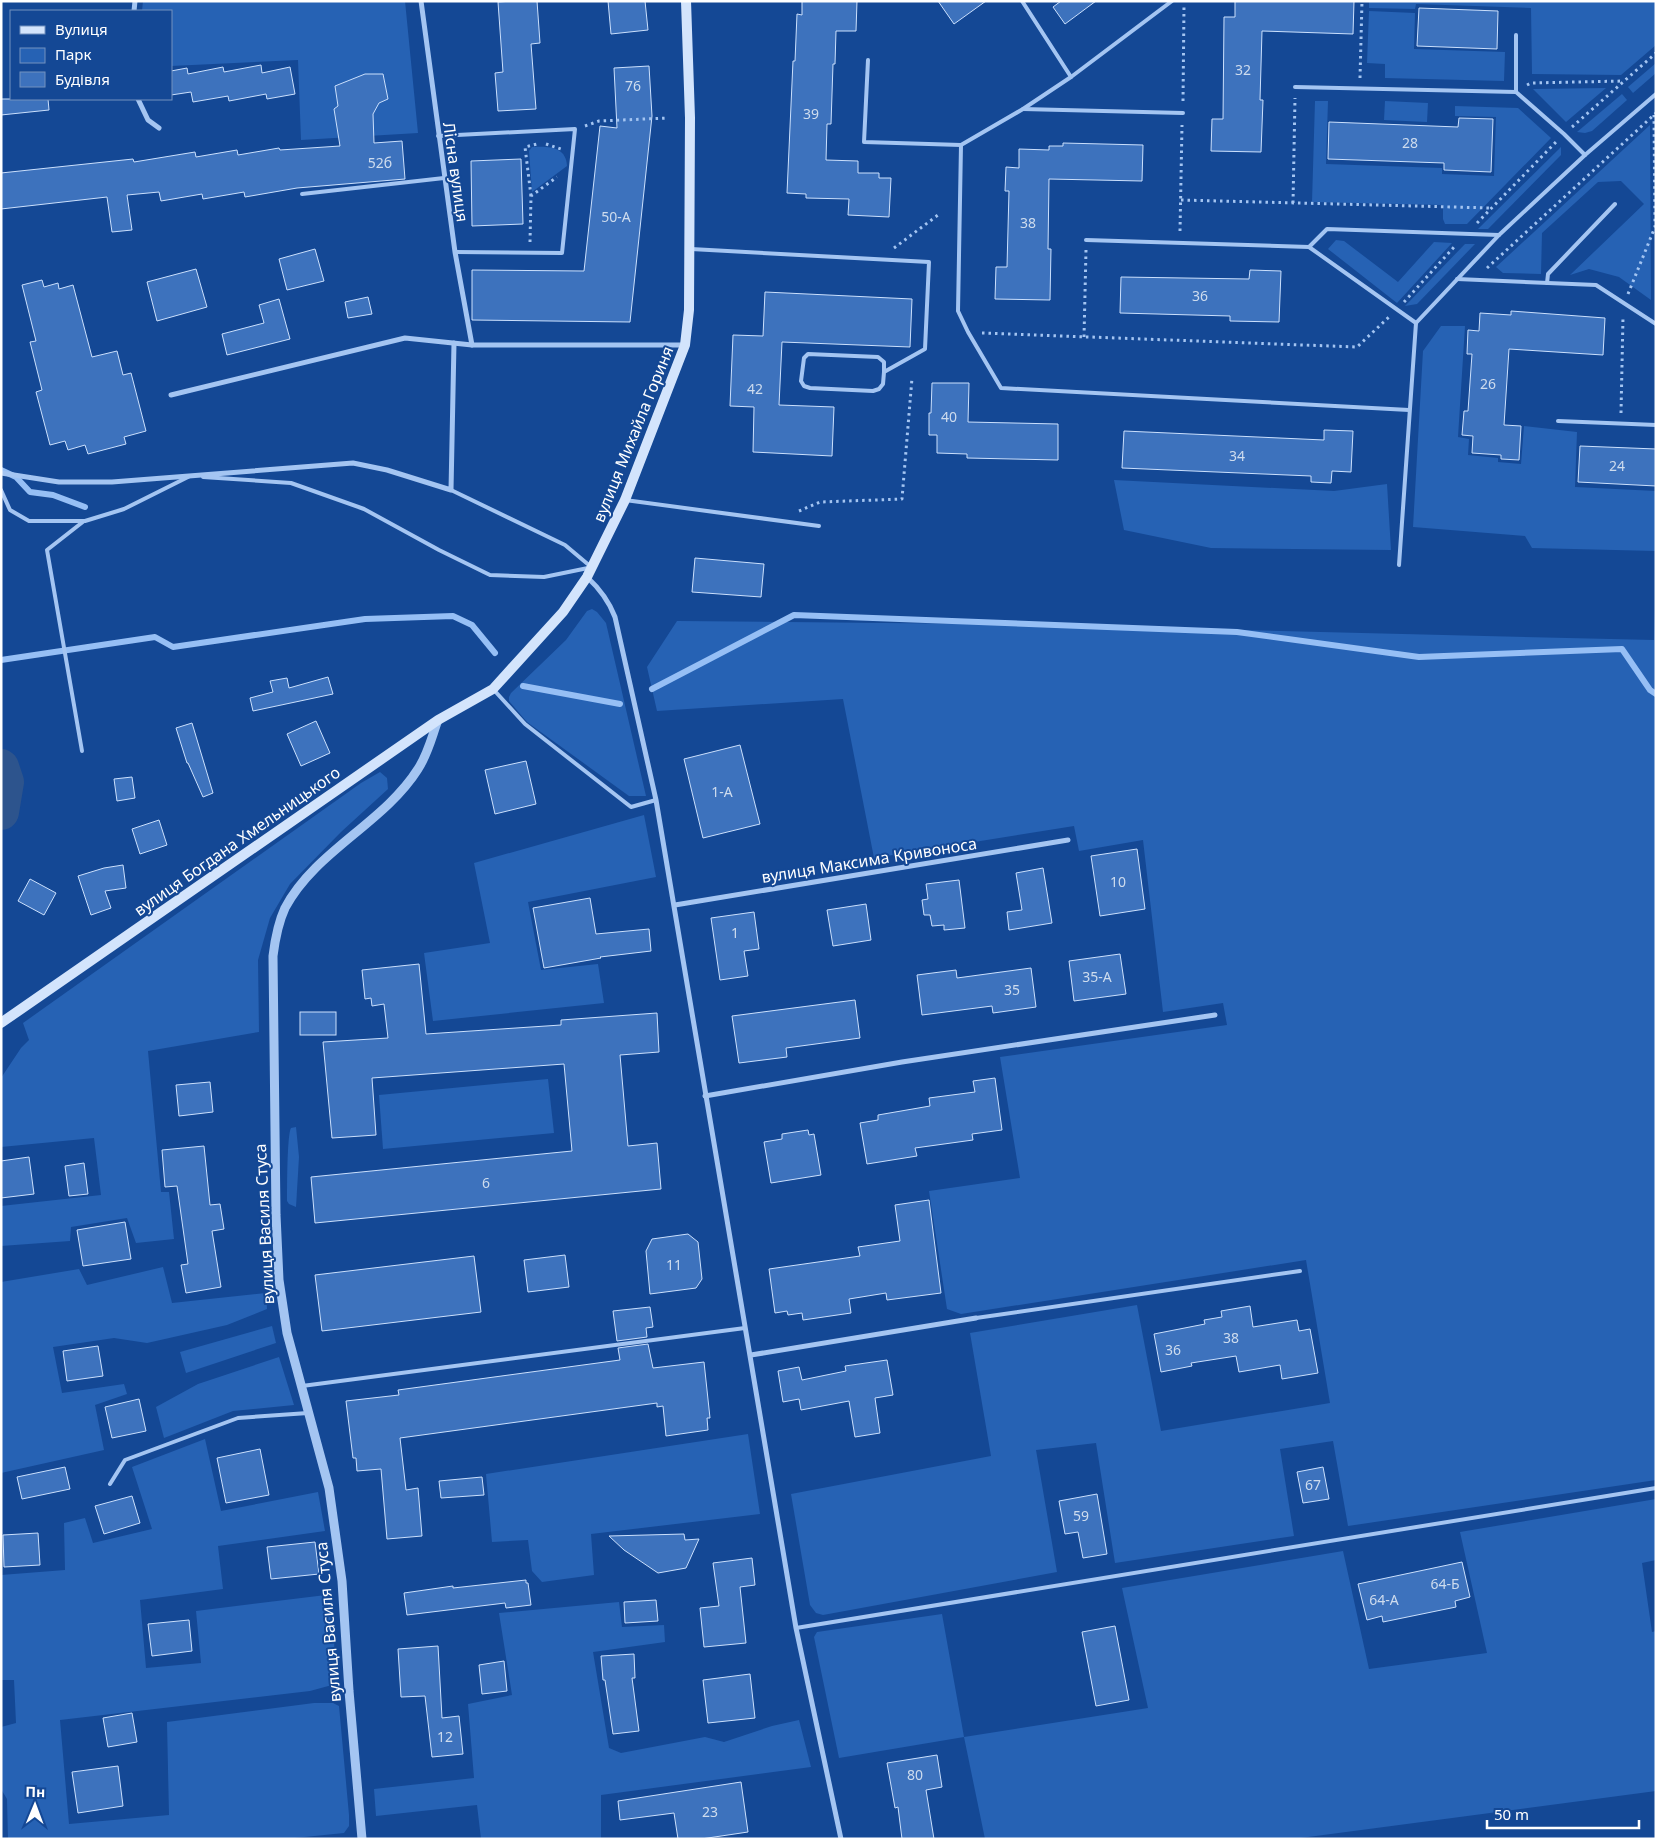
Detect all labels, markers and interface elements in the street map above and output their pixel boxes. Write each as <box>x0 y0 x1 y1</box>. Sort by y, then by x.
legend <box>10 10 172 100</box>
text: Вулиця <box>55 19 108 39</box>
text: Парк <box>55 44 91 64</box>
house number: 32 <box>1235 60 1251 79</box>
text: Будівля <box>55 69 110 89</box>
house number: 76 <box>625 76 641 95</box>
house number: 39 <box>803 104 819 123</box>
street label: Лісна вулиця <box>438 121 474 223</box>
house number: 28 <box>1402 133 1418 152</box>
house number: 52б <box>368 153 392 172</box>
house number: 50-А <box>601 207 631 226</box>
house number: 38 <box>1020 213 1036 232</box>
house number: 36 <box>1192 286 1208 305</box>
street label: вулиця Михайла Гориня <box>588 343 678 525</box>
house number: 26 <box>1480 374 1496 393</box>
house number: 42 <box>747 379 763 398</box>
house number: 40 <box>941 407 957 426</box>
house number: 34 <box>1229 446 1245 465</box>
house number: 24 <box>1609 456 1625 475</box>
street label: вулиця Богдана Хмельницького <box>130 761 344 921</box>
house number: 1-А <box>711 782 733 801</box>
street label: вулиця Максима Кривоноса <box>760 832 978 888</box>
house number: 10 <box>1110 872 1126 891</box>
house number: 1 <box>731 923 739 942</box>
house number: 35-А <box>1082 967 1112 986</box>
house number: 35 <box>1004 980 1020 999</box>
street label: вулиця Василя Стуса <box>249 1143 279 1305</box>
house number: 6 <box>482 1173 490 1192</box>
house number: 11 <box>666 1255 682 1274</box>
house number: 38 <box>1223 1328 1239 1347</box>
house number: 36 <box>1165 1340 1181 1359</box>
house number: 67 <box>1305 1475 1321 1494</box>
house number: 59 <box>1073 1506 1089 1525</box>
street label: вулиця Василя Стуса <box>310 1541 346 1703</box>
house number: 64-Б <box>1430 1574 1460 1593</box>
house number: 64-А <box>1369 1590 1399 1609</box>
house number: 12 <box>437 1727 453 1746</box>
house number: 80 <box>907 1765 923 1784</box>
north arrow <box>10 1780 60 1830</box>
text: Пн <box>25 1782 45 1801</box>
scale bar <box>1487 1798 1640 1830</box>
house number: 23 <box>702 1802 718 1821</box>
text: 50 m <box>1494 1804 1529 1824</box>

